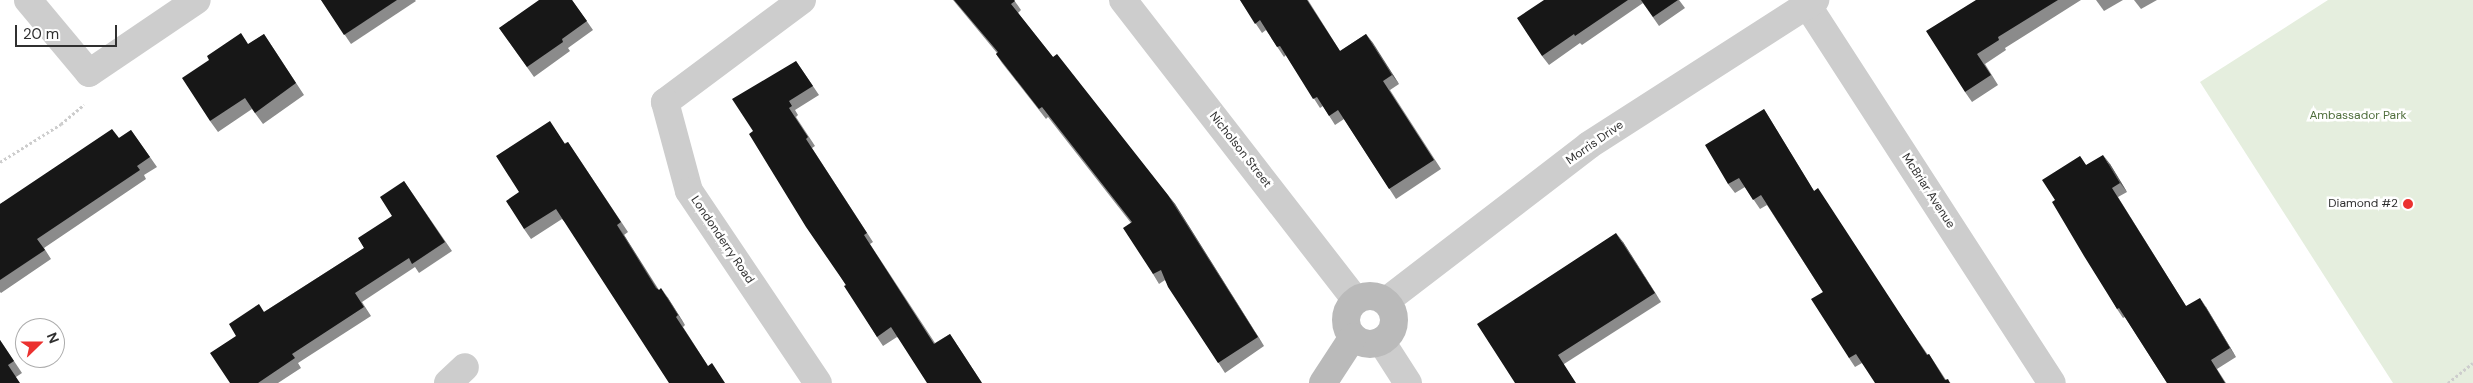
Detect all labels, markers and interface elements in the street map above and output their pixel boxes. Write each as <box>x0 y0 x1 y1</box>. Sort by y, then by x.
scale bar <box>18 15 120 47</box>
text: 20 m <box>23 24 59 44</box>
street label: Nicholson Street <box>1206 109 1274 191</box>
park label: Ambassador Park <box>2309 109 2407 123</box>
street label: Morris Drive <box>1564 118 1626 168</box>
street label: McBriar Avenue <box>1898 151 1958 231</box>
street label: Londonderry Road <box>687 193 757 287</box>
place label: Diamond #2 <box>2328 197 2398 211</box>
marker: Diamond #2 <box>2402 198 2414 210</box>
north arrow <box>15 318 65 368</box>
text: N <box>43 330 63 346</box>

